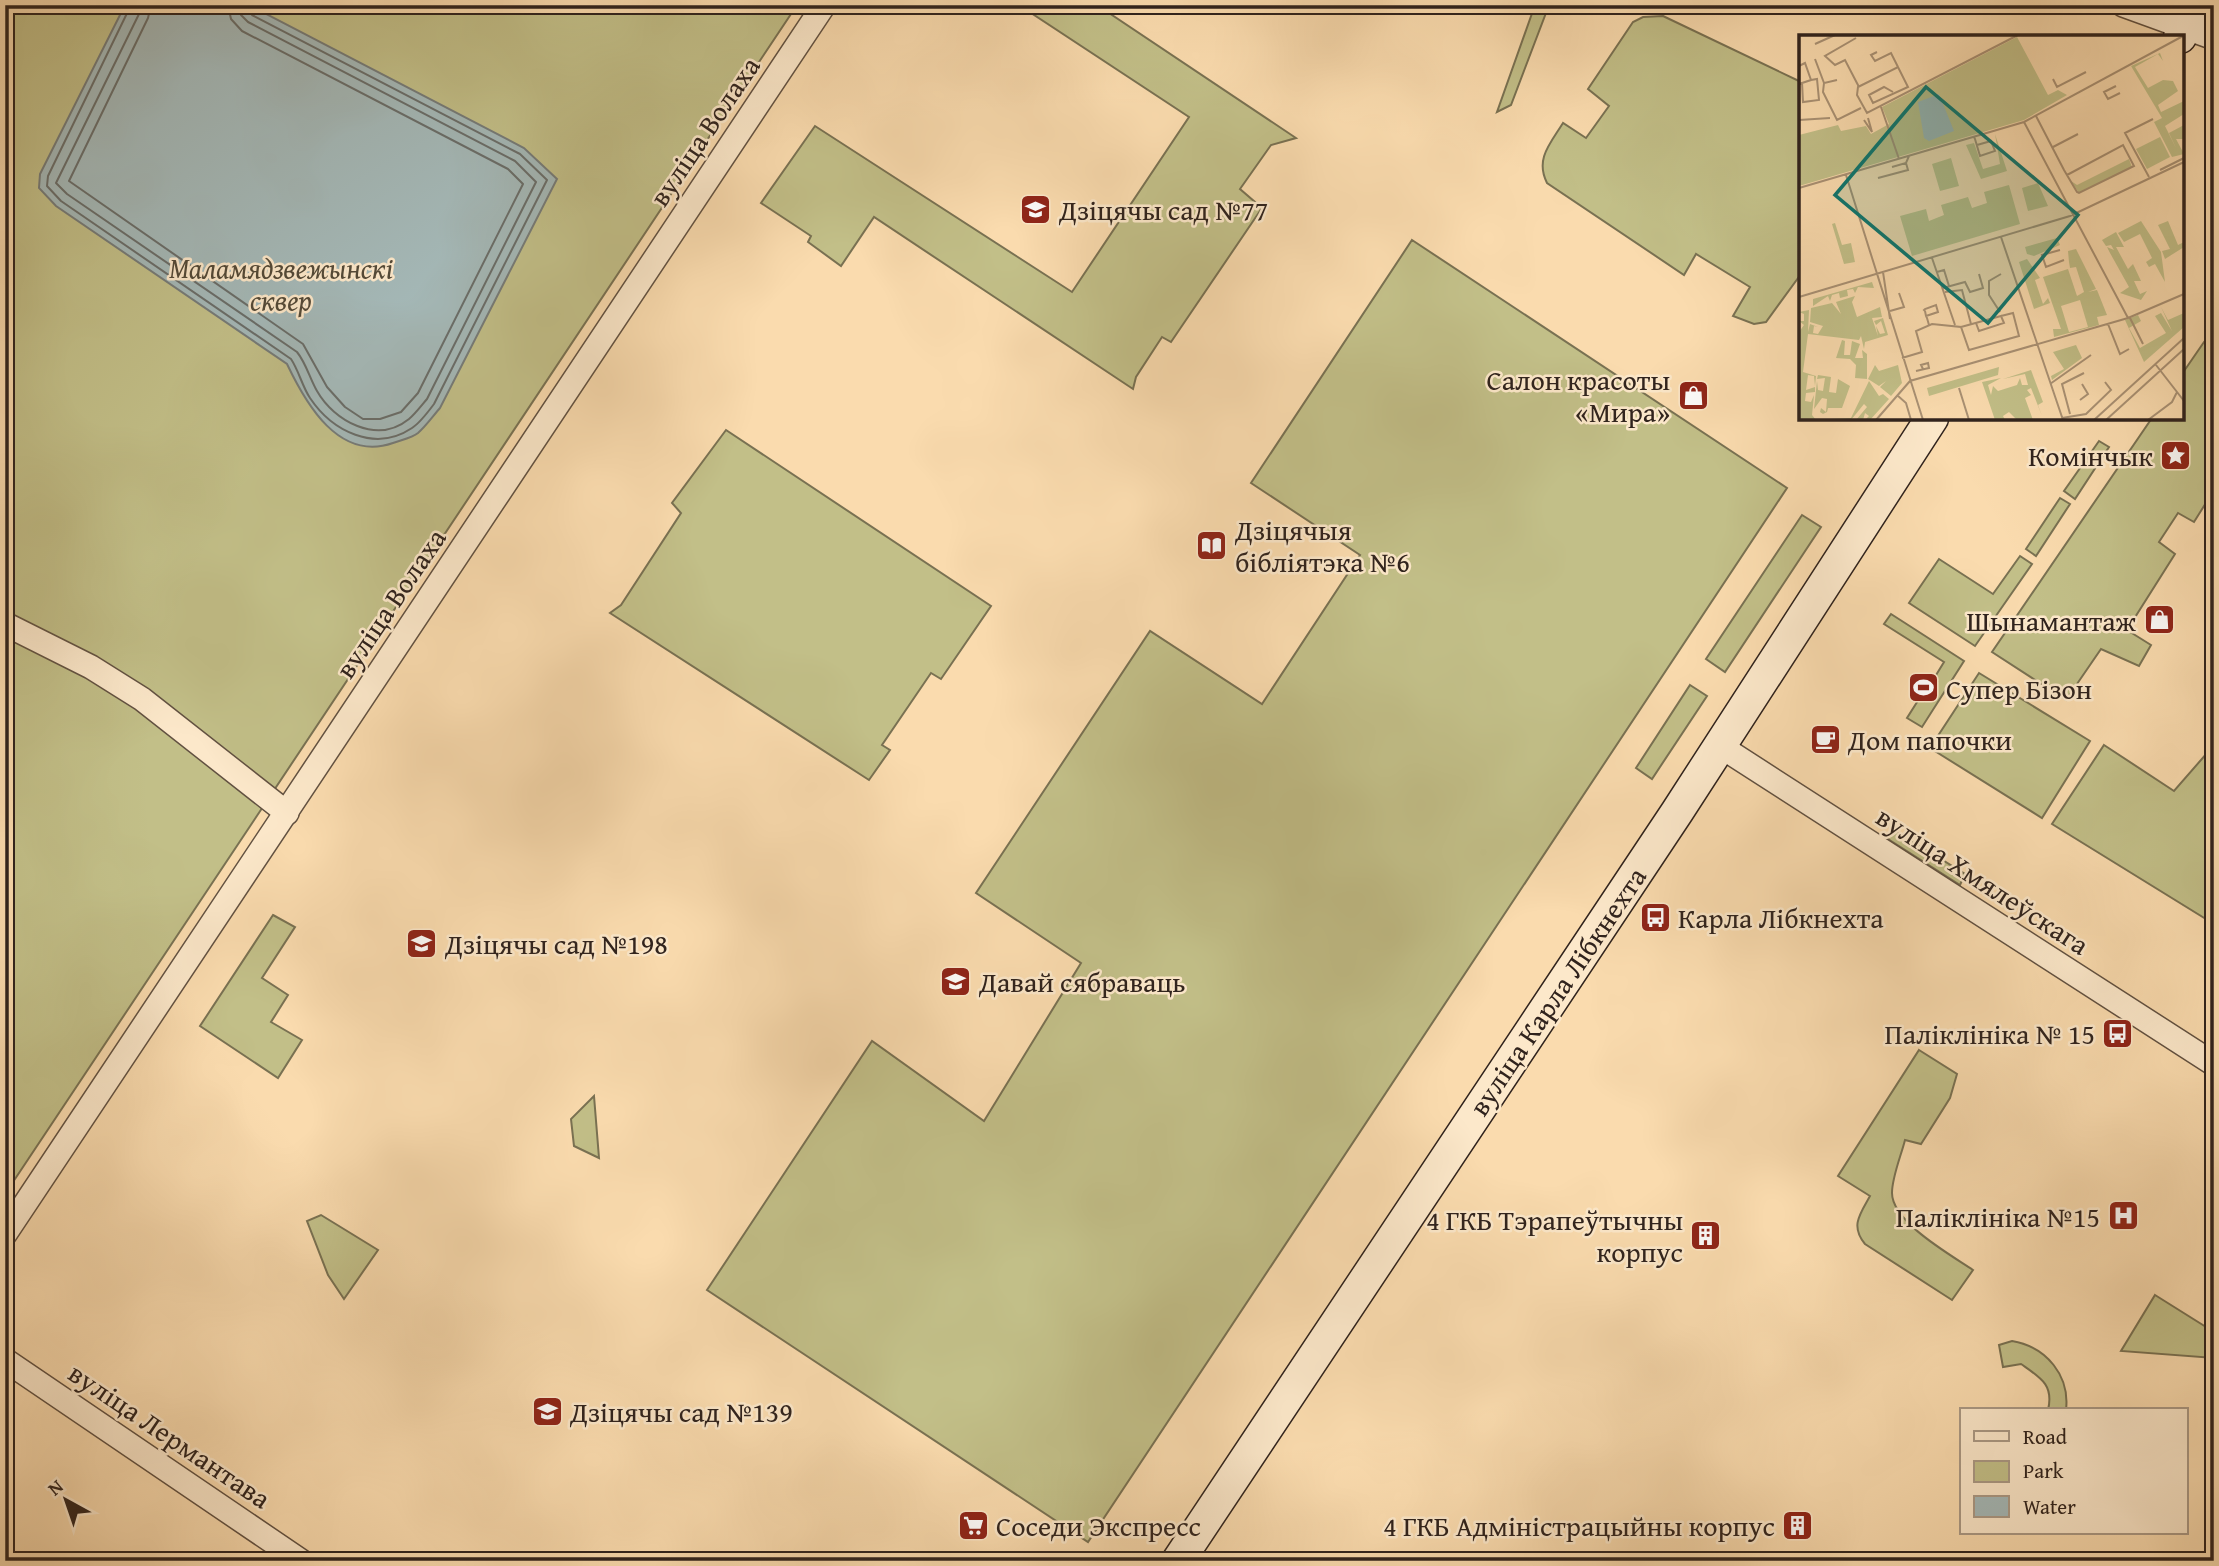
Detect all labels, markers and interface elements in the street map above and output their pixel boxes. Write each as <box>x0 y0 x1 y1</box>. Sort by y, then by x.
inset map <box>1799 35 2184 420</box>
street label: вуліца Волаха <box>639 47 770 214</box>
place label: Дзіцячы сад №77 <box>1058 189 1268 230</box>
school or university icon: Дзіцячы сад №77 <box>1019 192 1053 226</box>
park label: Маламядзвежынскі сквер <box>169 247 393 320</box>
place label: Салон красоты «Мира» <box>1486 359 1670 432</box>
shop icon: Салон красоты «Мира» <box>1676 378 1710 412</box>
place label: Комінчык <box>2028 435 2153 476</box>
place icon: Комінчык <box>2159 438 2193 472</box>
place label: Дзіцячыя бібліятэка №6 <box>1234 509 1410 582</box>
street label: вуліца Волаха <box>325 519 456 686</box>
library icon: Дзіцячыя бібліятэка №6 <box>1195 528 1229 562</box>
place label: Шынамантаж <box>1966 600 2136 641</box>
shop icon: Шынамантаж <box>2142 603 2176 637</box>
place label: Супер Бізон <box>1946 668 2092 709</box>
sports icon: Супер Бізон <box>1906 671 1940 705</box>
place label: Дом папочки <box>1847 719 2012 760</box>
cafe icon: Дом папочки <box>1808 722 1842 756</box>
street label: вуліца Хмялеўскага <box>1868 796 2098 965</box>
street label: вуліца Карла Лібкнехта <box>1458 858 1656 1124</box>
place label: Карла Лібкнехта <box>1678 897 1884 938</box>
bus stop icon: Карла Лібкнехта <box>1638 900 1672 934</box>
place label: Дзіцячы сад №198 <box>444 923 668 964</box>
school or university icon: Дзіцячы сад №198 <box>405 926 439 960</box>
place label: Давай сябраваць <box>978 961 1186 1002</box>
school or university icon: Давай сябраваць <box>939 964 973 998</box>
place label: Паліклініка № 15 <box>1885 1013 2095 1054</box>
bus stop icon: Паліклініка № 15 <box>2101 1016 2135 1050</box>
place label: Паліклініка №15 <box>1896 1196 2100 1237</box>
place label: 4 ГКБ Тэрапеўтычны корпус <box>1426 1199 1683 1272</box>
hospital icon: Паліклініка №15 <box>2106 1199 2140 1233</box>
building icon: 4 ГКБ Тэрапеўтычны корпус <box>1689 1218 1723 1252</box>
street label: вуліца Лермантава <box>61 1352 280 1518</box>
place label: Дзіцячы сад №139 <box>569 1391 793 1432</box>
school or university icon: Дзіцячы сад №139 <box>530 1394 564 1428</box>
legend <box>1960 1408 2188 1534</box>
text: Road <box>2023 1421 2068 1452</box>
text: Park <box>2023 1455 2064 1486</box>
north arrow <box>32 1464 102 1534</box>
text: N <box>41 1472 69 1502</box>
text: Water <box>2023 1491 2076 1522</box>
place label: Соседи Экспресс <box>996 1505 1201 1546</box>
place label: 4 ГКБ Адміністрацыйны корпус <box>1383 1505 1775 1546</box>
supermarket icon: Соседи Экспресс <box>956 1508 990 1542</box>
building icon: 4 ГКБ Адміністрацыйны корпус <box>1781 1508 1815 1542</box>

